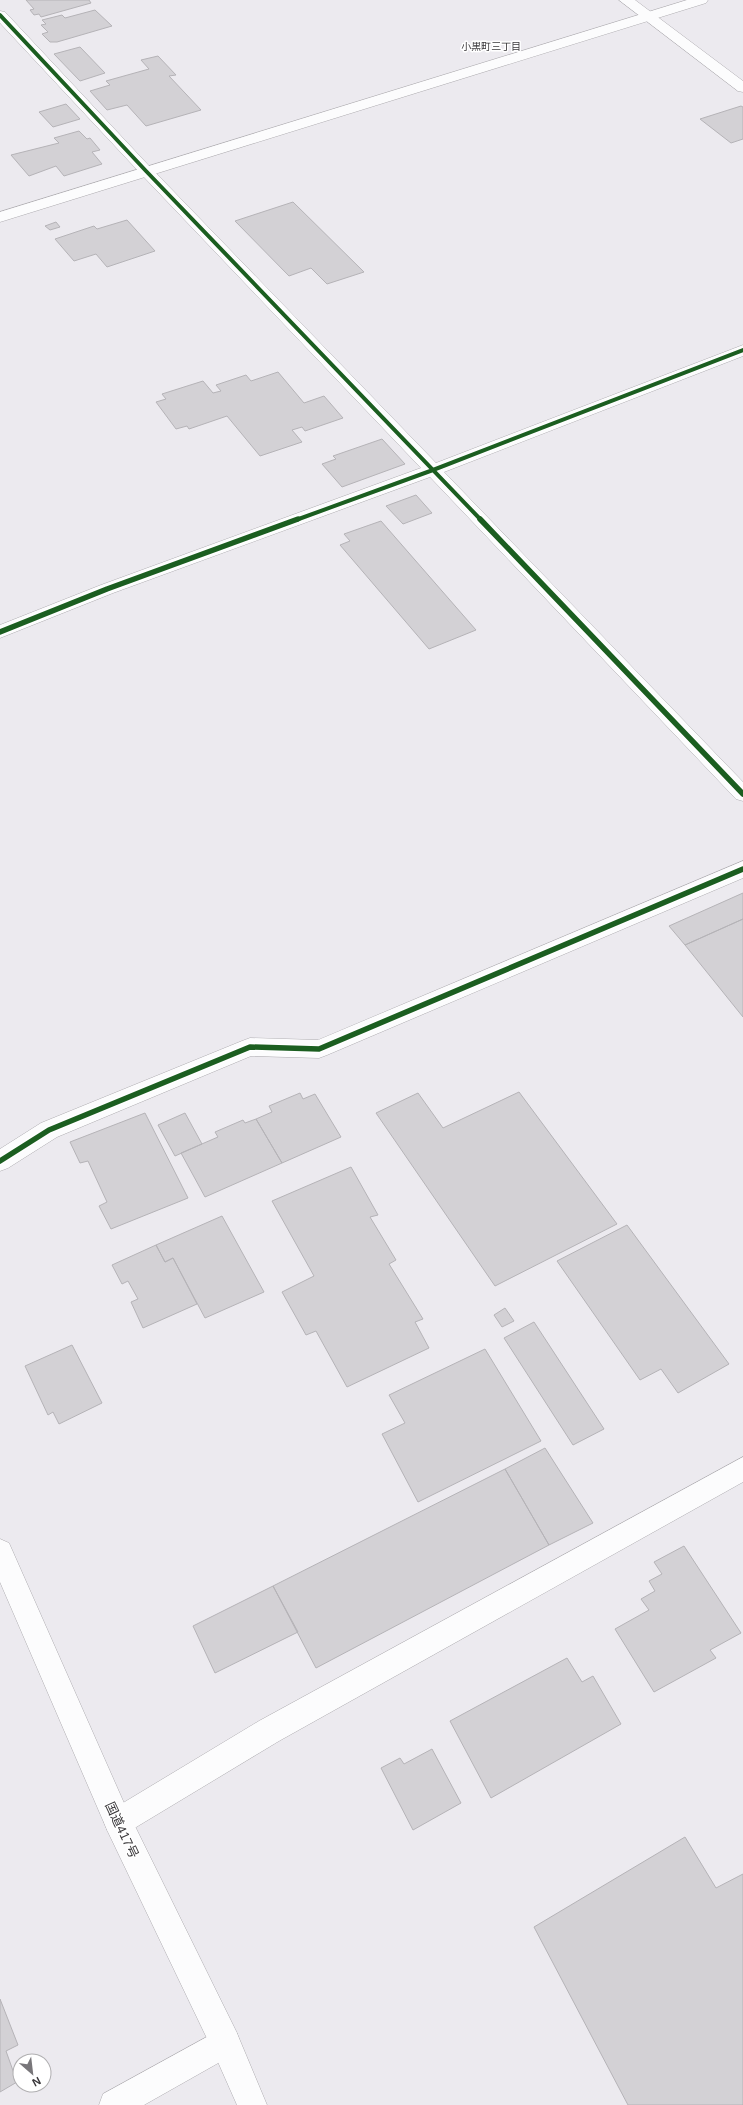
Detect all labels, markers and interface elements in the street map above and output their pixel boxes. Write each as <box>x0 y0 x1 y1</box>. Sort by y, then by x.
district label: 小黒町三丁目 <box>461 41 521 52</box>
street label: 国道417号 <box>102 1799 142 1861</box>
north arrow <box>12 2053 52 2093</box>
text: N <box>30 2075 43 2089</box>

